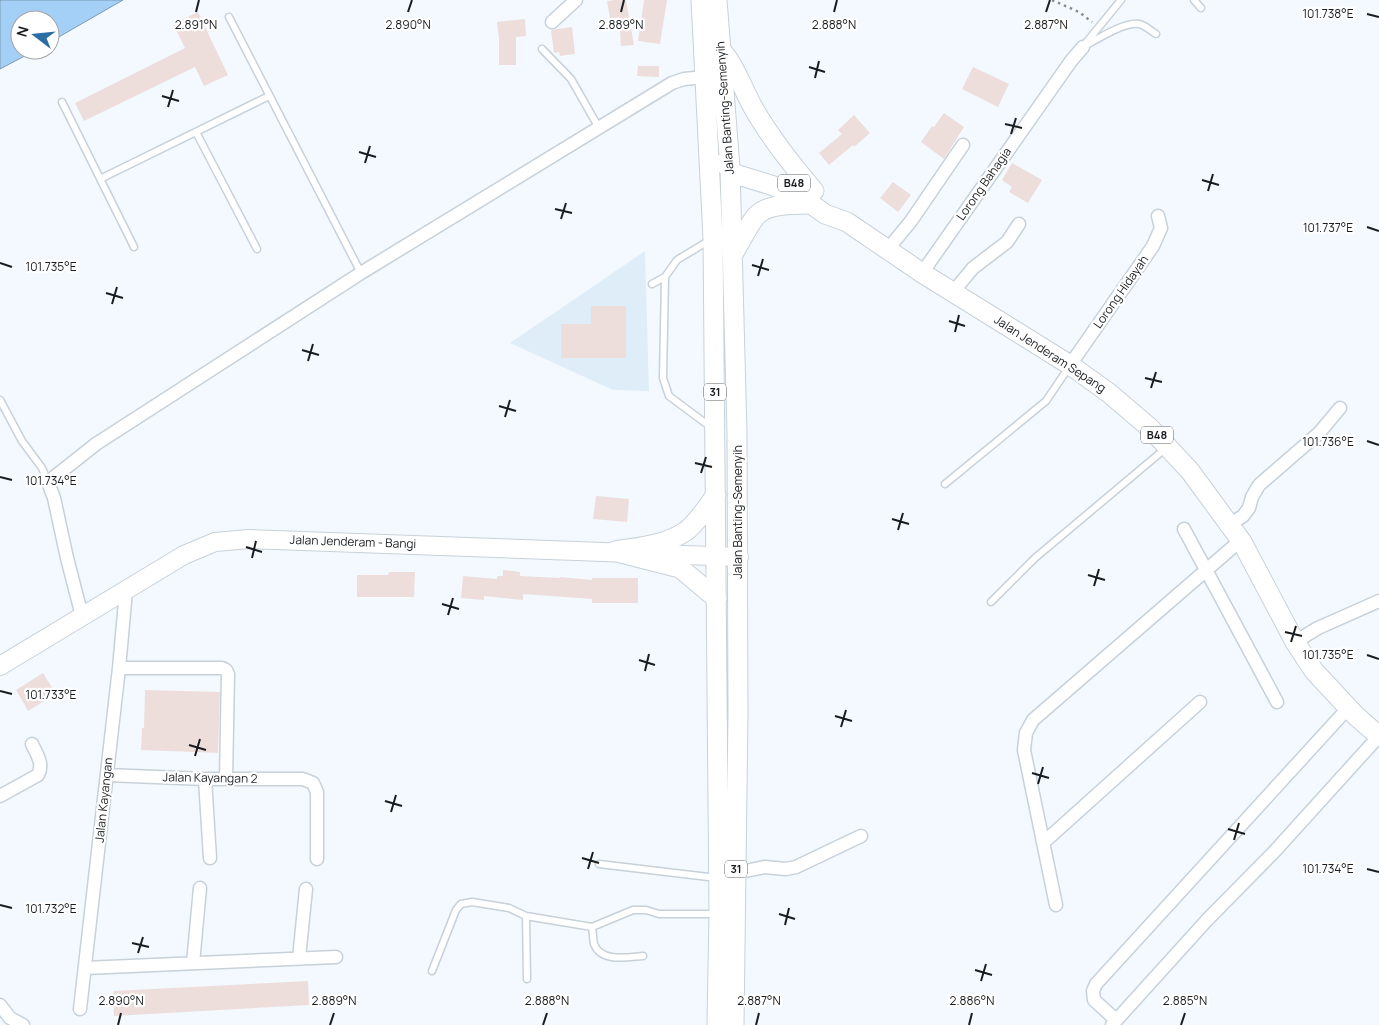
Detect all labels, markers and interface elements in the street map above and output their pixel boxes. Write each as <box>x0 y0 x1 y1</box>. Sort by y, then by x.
text: 101.738°E <box>1302 5 1354 22</box>
north arrow <box>10 10 60 60</box>
text: 2.891°N <box>175 16 217 33</box>
text: 2.890°N <box>385 16 431 33</box>
text: 2.889°N <box>599 16 643 33</box>
text: 2.888°N <box>812 16 856 33</box>
text: 2.887°N <box>1024 16 1068 33</box>
text: N <box>12 24 33 39</box>
street label: Jalan Banting-Semenyih <box>711 41 738 175</box>
street label: Lorong Bahagia <box>952 144 1015 224</box>
road number: B48 <box>778 174 810 192</box>
text: 101.737°E <box>1303 219 1353 236</box>
street label: Lorong Hidayah <box>1089 252 1152 332</box>
text: 101.735°E <box>25 258 77 275</box>
street label: Jalan Jenderam Sepang <box>991 311 1110 396</box>
road number: 31 <box>704 384 726 401</box>
road number: B48 <box>1141 426 1173 444</box>
text: 101.736°E <box>1302 433 1354 450</box>
street label: Jalan Banting-Semenyih <box>729 445 746 579</box>
text: 101.734°E <box>25 472 77 489</box>
street label: Jalan Jenderam - Bangi <box>289 531 417 552</box>
text: 101.735°E <box>1302 646 1354 663</box>
text: 101.733°E <box>26 686 77 703</box>
street label: Jalan Kayangan <box>91 757 116 843</box>
street label: Jalan Kayangan 2 <box>163 768 258 787</box>
text: 101.734°E <box>1302 860 1354 877</box>
road number: 31 <box>725 861 747 878</box>
text: 101.732°E <box>26 900 77 917</box>
text: 2.890°N <box>98 992 144 1009</box>
text: 2.889°N <box>312 992 356 1009</box>
text: 2.888°N <box>525 992 569 1009</box>
text: 2.887°N <box>737 992 781 1009</box>
text: 2.886°N <box>950 992 994 1009</box>
text: 2.885°N <box>1163 992 1207 1009</box>

